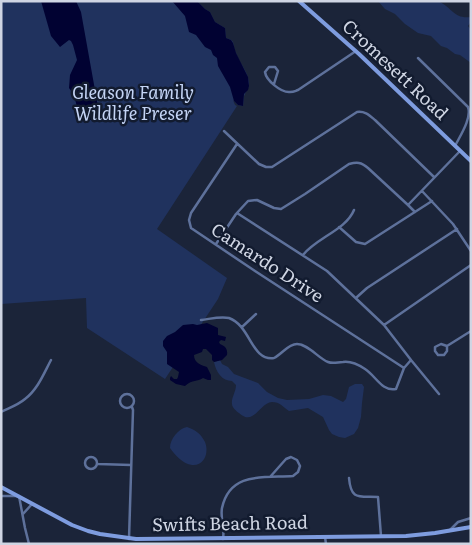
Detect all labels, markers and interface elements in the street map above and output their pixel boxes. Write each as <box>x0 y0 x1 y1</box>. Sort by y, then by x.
street label: Cromesett Road <box>337 12 455 125</box>
park label: Gleason Family Wildlife Preser <box>72 78 194 126</box>
street label: Camardo Drive <box>206 215 329 308</box>
street label: Swifts Beach Road <box>152 508 308 537</box>

